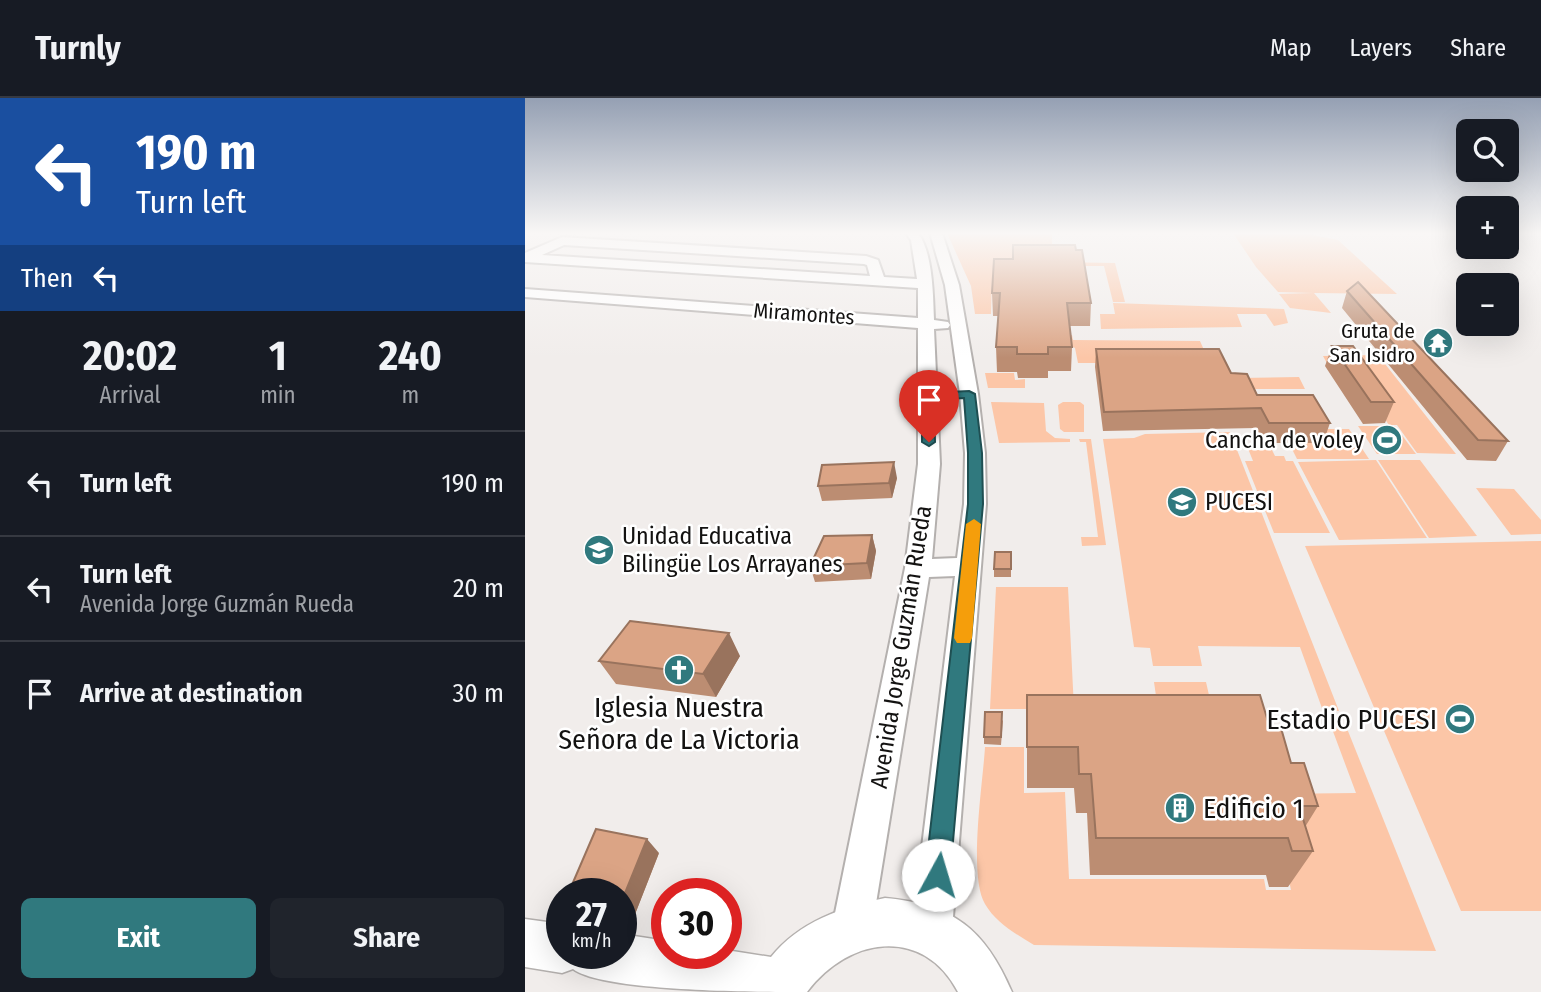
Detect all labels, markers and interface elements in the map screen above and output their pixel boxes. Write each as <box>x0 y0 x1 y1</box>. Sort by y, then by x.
text: Turnly <box>35 28 121 68</box>
text: Map <box>1270 34 1312 62</box>
text: Layers <box>1350 34 1412 62</box>
text: Share <box>1450 34 1506 62</box>
map controls <box>1456 119 1519 336</box>
button: search <box>1456 119 1519 182</box>
text: 190 m <box>136 123 256 182</box>
icon: left <box>21 126 112 217</box>
text: Turn left <box>136 183 246 221</box>
button: + <box>1456 196 1519 259</box>
icon: left <box>87 259 125 297</box>
text: Then <box>21 263 73 294</box>
button: − <box>1456 273 1519 336</box>
street label: Miramontes <box>753 297 855 331</box>
place label: Gruta de San Isidro <box>1329 318 1415 368</box>
temple icon: Gruta de San Isidro <box>1421 326 1455 360</box>
text: 20:02 <box>83 331 177 381</box>
text: 1 <box>269 331 287 381</box>
text: 240 <box>379 331 442 381</box>
pin <box>899 370 959 442</box>
text: Arrival <box>100 381 161 409</box>
text: min <box>260 381 296 409</box>
text: m <box>402 381 419 409</box>
icon: arrive <box>910 381 948 419</box>
sports icon: Cancha de voley <box>1370 423 1404 457</box>
place label: Cancha de voley <box>1205 426 1364 454</box>
icon: left <box>21 465 59 503</box>
text: Turn left <box>80 468 172 499</box>
text: 190 m <box>442 468 504 499</box>
school or university icon: PUCESI <box>1165 485 1199 519</box>
place label: PUCESI <box>1205 488 1273 516</box>
street label: Avenida Jorge Guzmán Rueda <box>865 504 937 790</box>
place label: Unidad Educativa Bilingüe Los Arrayanes <box>622 522 843 578</box>
school or university icon: Unidad Educativa Bilingüe Los Arrayanes <box>582 533 616 567</box>
text: Turn left <box>80 559 172 590</box>
icon: left <box>21 570 59 608</box>
text: 20 m <box>453 573 504 604</box>
text: Avenida Jorge Guzmán Rueda <box>80 590 354 618</box>
church icon: Iglesia Nuestra Señora de La Victoria <box>662 653 696 687</box>
icon: arrive <box>21 675 59 713</box>
text: Arrive at destination <box>80 678 303 709</box>
text: 30 m <box>453 678 504 709</box>
place label: Iglesia Nuestra Señora de La Victoria <box>558 691 800 756</box>
sports icon: Estadio PUCESI <box>1443 702 1477 736</box>
place label: Estadio PUCESI <box>1267 703 1437 736</box>
building icon: Edificio 1 <box>1163 791 1197 825</box>
place label: Edificio 1 <box>1203 792 1304 825</box>
position arrow <box>901 838 975 912</box>
speed limit sign: 30 <box>651 878 742 969</box>
text: 27 <box>576 893 607 935</box>
button: Exit <box>21 898 256 978</box>
button: Share <box>270 898 504 978</box>
text: km/h <box>571 930 612 952</box>

